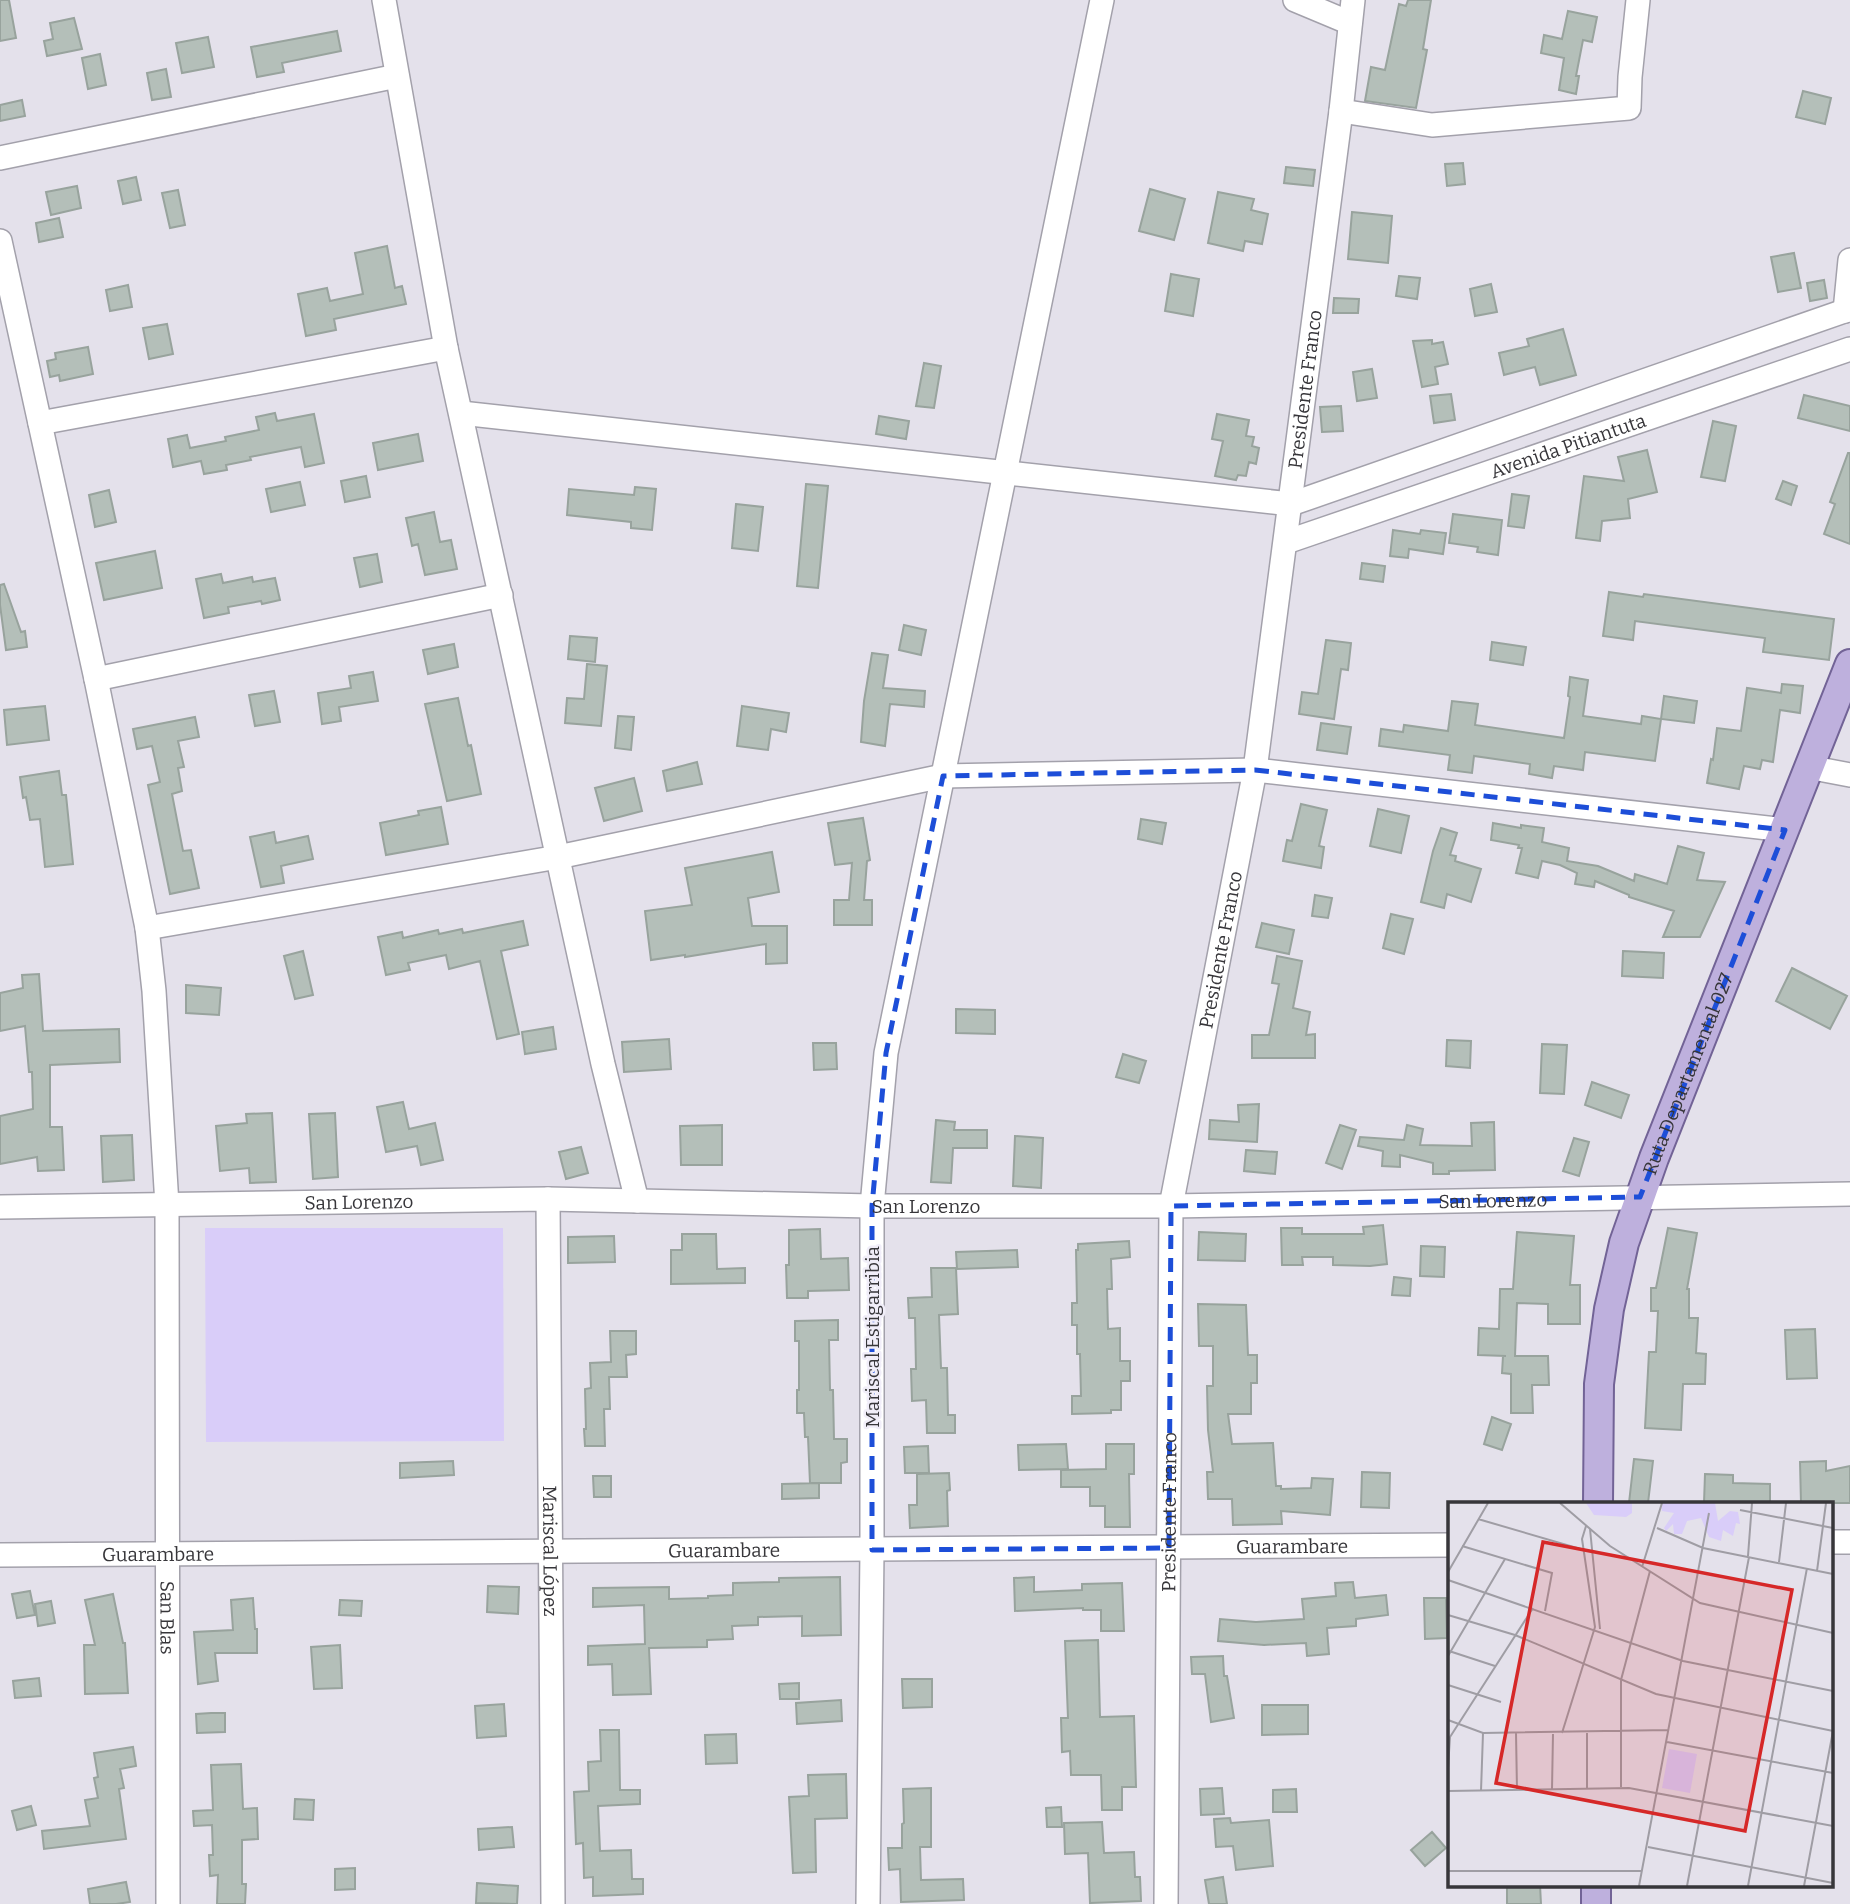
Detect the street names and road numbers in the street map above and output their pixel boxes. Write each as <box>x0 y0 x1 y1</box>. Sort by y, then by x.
street label: Presidente Franco <box>1283 308 1326 470</box>
street label: Avenida Pitiantuta <box>1487 408 1649 483</box>
street label: Presidente Franco <box>1194 869 1247 1030</box>
street label: Ruta Departamental 027 <box>1638 969 1738 1178</box>
street label: San Lorenzo <box>1438 1188 1548 1213</box>
street label: San Lorenzo <box>304 1189 414 1214</box>
street label: San Lorenzo <box>871 1195 980 1218</box>
street label: Mariscal Estigarribia <box>861 1246 884 1428</box>
street label: Presidente Franco <box>1157 1432 1181 1592</box>
street label: Mariscal López <box>539 1485 562 1617</box>
street label: Guarambare <box>1236 1534 1348 1558</box>
street label: Guarambare <box>668 1538 780 1562</box>
street label: Guarambare <box>102 1542 214 1566</box>
street label: San Blas <box>156 1581 179 1655</box>

